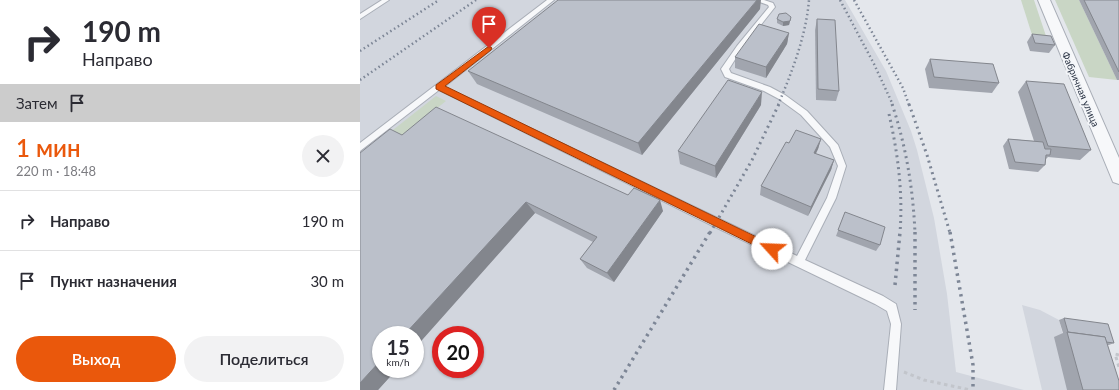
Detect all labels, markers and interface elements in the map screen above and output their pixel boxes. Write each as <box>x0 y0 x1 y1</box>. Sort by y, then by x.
pin <box>472 7.0 506 48</box>
icon: arrive <box>478 13 500 35</box>
text: 190 m <box>82 14 161 48</box>
icon: right <box>16 16 68 68</box>
text: Направо <box>82 48 153 70</box>
street label: Фабричная улица <box>1060 50 1102 128</box>
icon: arrive <box>66 92 88 114</box>
text: Затем <box>16 94 58 112</box>
text: 1 мин <box>16 133 80 162</box>
button: close <box>302 135 344 177</box>
text: 220 m · 18:48 <box>16 163 96 179</box>
icon: right <box>16 210 38 232</box>
text: Направо <box>50 212 110 230</box>
text: 190 m <box>302 212 344 230</box>
position arrow <box>751 228 793 270</box>
icon: arrive <box>16 270 38 292</box>
text: Пункт назначения <box>50 272 177 290</box>
text: 30 m <box>310 272 344 290</box>
speed limit sign: 20 <box>432 326 484 378</box>
text: 15 <box>386 335 410 359</box>
button: Выход <box>16 336 176 382</box>
button: Поделиться <box>184 336 344 382</box>
text: km/h <box>386 356 410 368</box>

